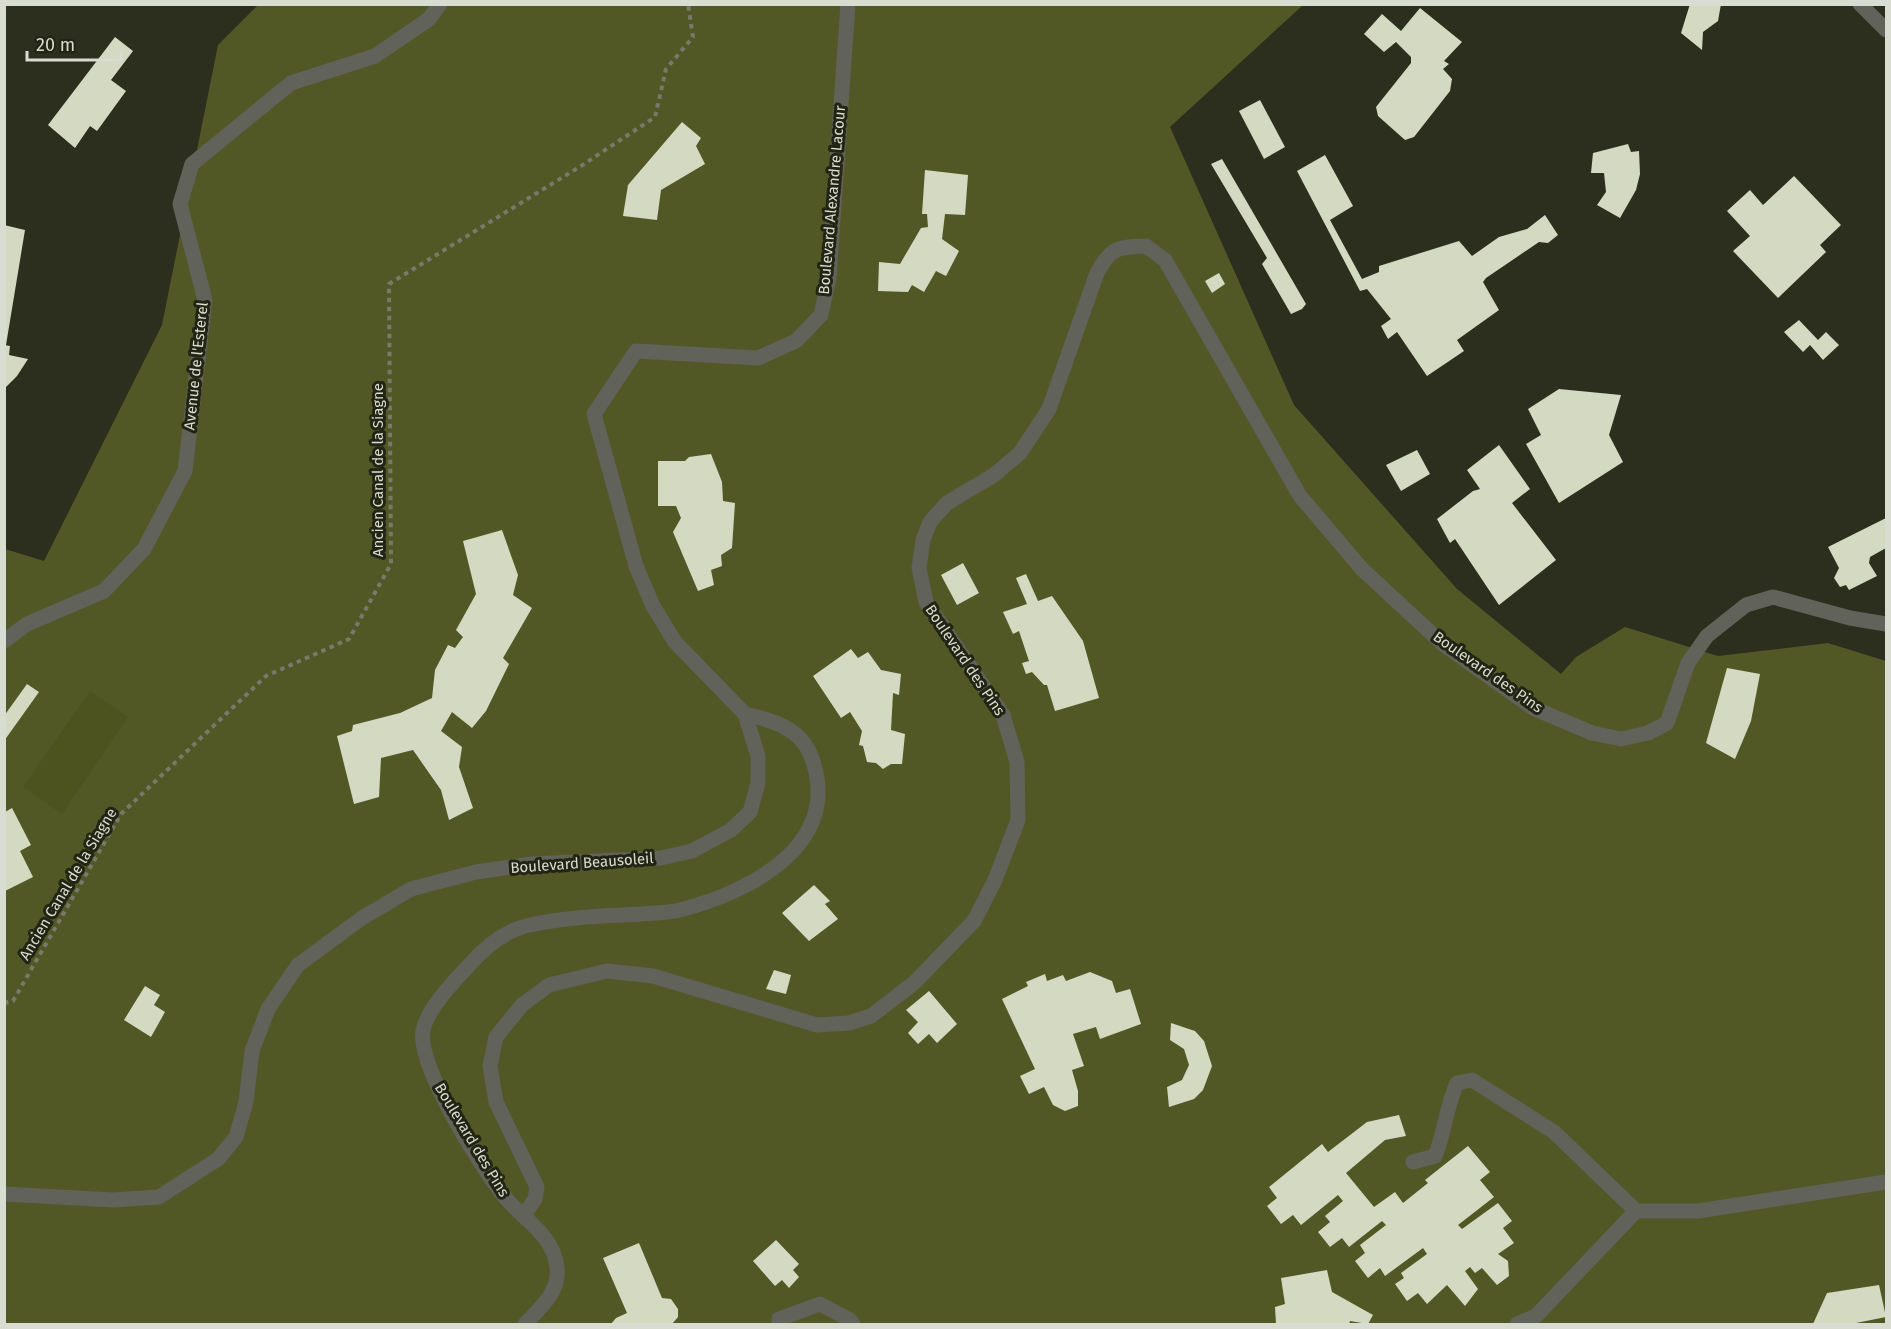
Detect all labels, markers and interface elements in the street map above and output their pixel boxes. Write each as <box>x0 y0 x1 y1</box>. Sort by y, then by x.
scale bar <box>27 24 122 62</box>
text: 20 m <box>36 34 75 56</box>
street label: Boulevard Alexandre Lacour <box>815 105 849 295</box>
street label: Avenue de l'Esterel <box>180 301 212 431</box>
street label: Ancien Canal de la Siagne <box>369 383 387 557</box>
street label: Boulevard des Pins <box>921 601 1009 719</box>
street label: Boulevard des Pins <box>1430 627 1546 717</box>
street label: Ancien Canal de la Siagne <box>15 805 121 963</box>
street label: Boulevard Beausoleil <box>510 849 655 877</box>
street label: Boulevard des Pins <box>431 1080 513 1200</box>

